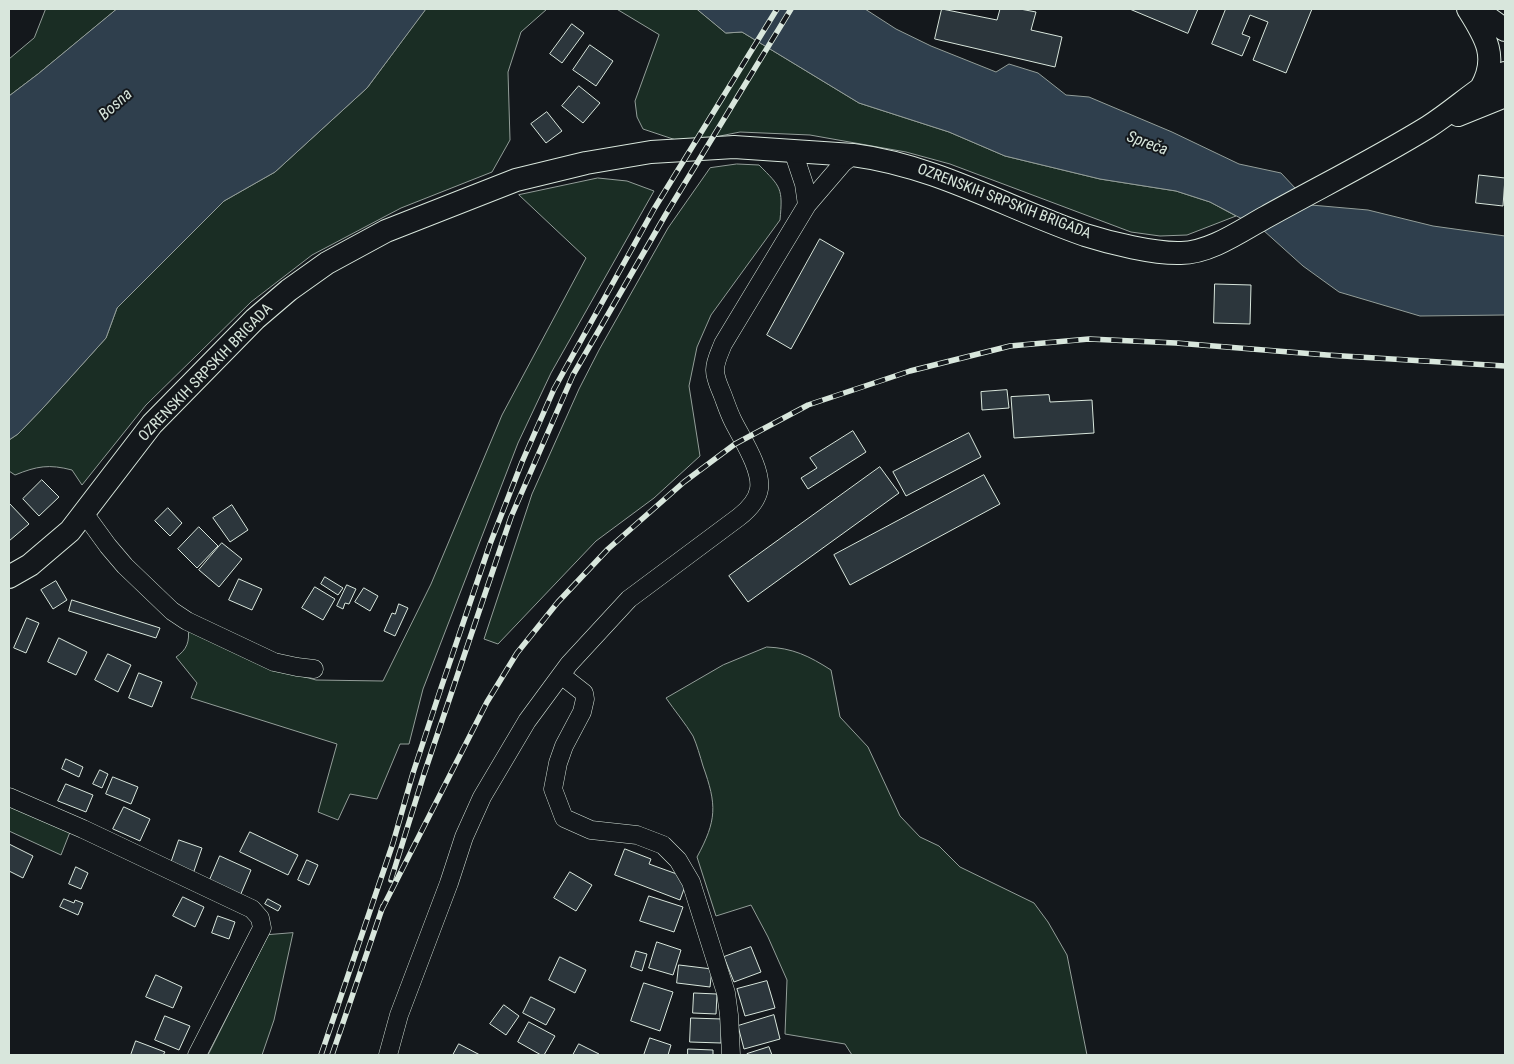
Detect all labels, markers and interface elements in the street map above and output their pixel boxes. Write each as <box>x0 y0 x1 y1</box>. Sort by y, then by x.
water label: Bosna <box>95 85 137 125</box>
water label: Spreča <box>1124 128 1170 160</box>
street label: OZRENSKIH SRPSKIH BRIGADA <box>914 160 1094 244</box>
street label: OZRENSKIH SRPSKIH BRIGADA <box>135 300 277 446</box>

